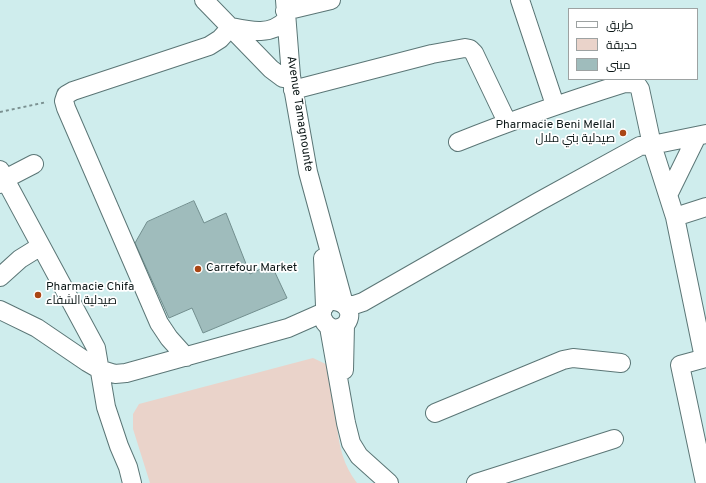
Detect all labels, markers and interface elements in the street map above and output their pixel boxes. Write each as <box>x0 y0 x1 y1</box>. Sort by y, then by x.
legend <box>568 8 698 80</box>
text: طريق <box>606 18 633 34</box>
text: حديقة <box>606 38 637 54</box>
street label: Avenue Tamagnounte <box>283 55 315 173</box>
text: مبنى <box>606 58 631 74</box>
place label: Pharmacie Beni Mellal صيدلية بني ملال <box>495 119 615 147</box>
marker: Pharmacie Beni Mellal صيدلية بني ملال <box>618 128 628 138</box>
place label: Carrefour Market <box>206 262 297 276</box>
marker: Carrefour Market <box>193 264 203 274</box>
place label: Pharmacie Chifa صيدلية الشفاء <box>46 281 134 309</box>
marker: Pharmacie Chifa صيدلية الشفاء <box>33 290 43 300</box>

